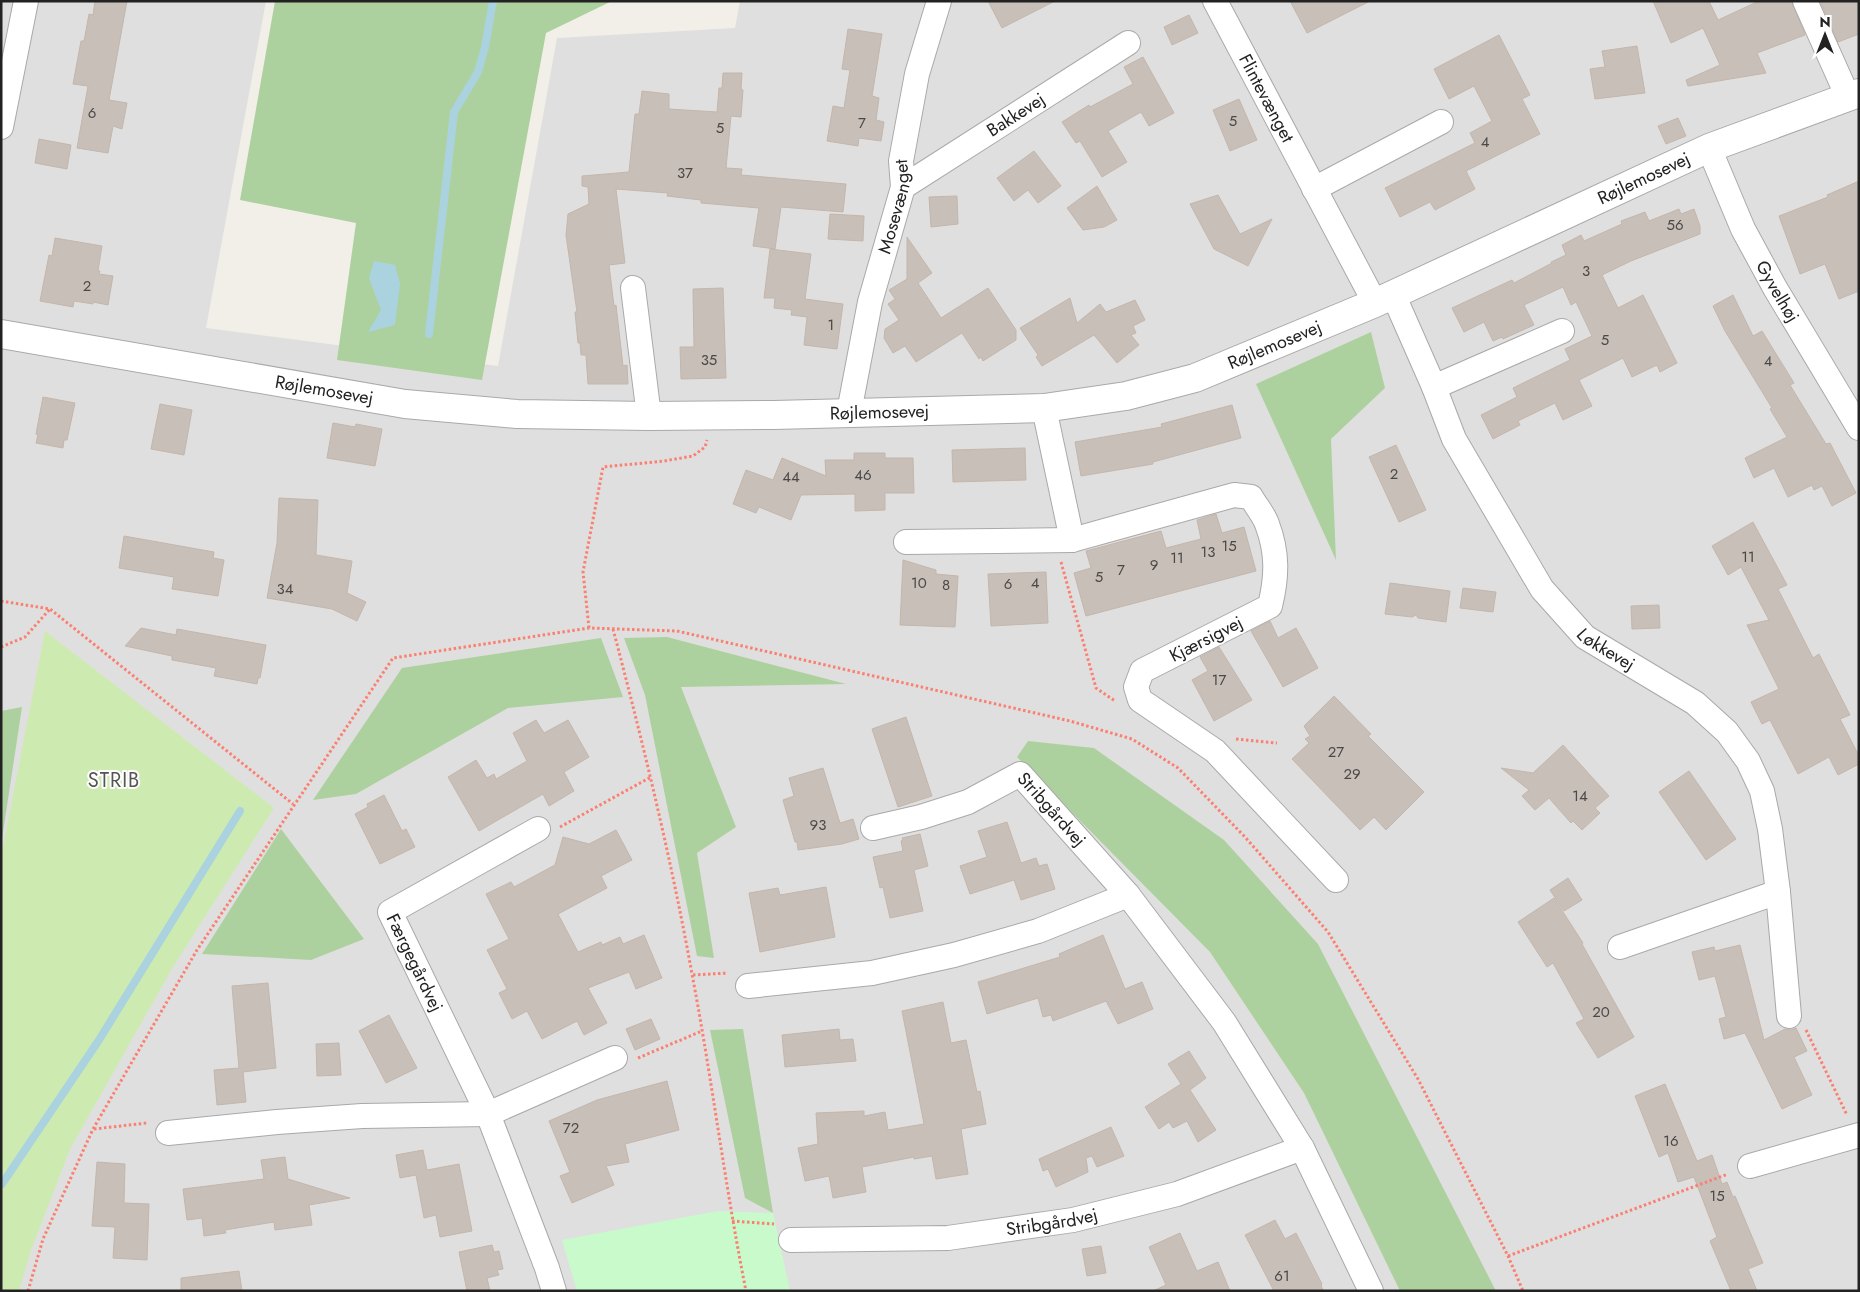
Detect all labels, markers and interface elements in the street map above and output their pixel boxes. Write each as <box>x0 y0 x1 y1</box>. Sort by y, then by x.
north arrow <box>1800 10 1850 60</box>
text: N <box>1819 12 1831 32</box>
street label: Flintevænget <box>1232 49 1301 148</box>
street label: Bakkevej <box>982 86 1050 143</box>
house number: 6 <box>88 102 96 124</box>
house number: 5 <box>1229 110 1237 132</box>
house number: 7 <box>858 112 866 134</box>
house number: 5 <box>716 117 724 139</box>
house number: 4 <box>1481 131 1490 153</box>
street label: Røjlemosevej <box>1593 146 1694 211</box>
street label: Mosevænget <box>871 158 917 257</box>
house number: 37 <box>677 162 693 184</box>
house number: 56 <box>1666 214 1684 236</box>
street label: Gyvelhøj <box>1749 256 1806 327</box>
house number: 3 <box>1582 260 1590 282</box>
house number: 2 <box>83 275 91 297</box>
house number: 1 <box>828 314 834 336</box>
street label: Røjlemosevej <box>1224 314 1325 376</box>
house number: 5 <box>1601 329 1609 351</box>
house number: 35 <box>701 349 717 371</box>
house number: 4 <box>1764 350 1773 372</box>
street label: Røjlemosevej <box>273 369 375 411</box>
street label: Røjlemosevej <box>829 398 930 427</box>
house number: 2 <box>1390 463 1398 485</box>
house number: 46 <box>854 464 872 486</box>
house number: 44 <box>782 466 800 488</box>
house number: 15 <box>1221 535 1237 557</box>
house number: 13 <box>1201 541 1215 563</box>
house number: 11 <box>1741 546 1755 568</box>
house number: 11 <box>1170 547 1184 569</box>
house number: 9 <box>1150 554 1158 576</box>
house number: 7 <box>1117 559 1125 581</box>
house number: 5 <box>1095 566 1103 588</box>
house number: 10 <box>911 572 927 594</box>
house number: 4 <box>1031 572 1040 594</box>
house number: 6 <box>1004 573 1012 595</box>
house number: 8 <box>942 574 950 596</box>
house number: 34 <box>277 578 294 600</box>
street label: Kjærsigvej <box>1165 609 1247 669</box>
street label: Løkkevej <box>1570 623 1640 677</box>
house number: 17 <box>1212 669 1226 691</box>
house number: 27 <box>1328 741 1344 763</box>
house number: 29 <box>1343 763 1361 785</box>
district label: STRIB <box>88 766 140 795</box>
street label: Stribgårdvej <box>1011 766 1092 852</box>
house number: 14 <box>1572 785 1588 807</box>
house number: 93 <box>810 814 826 836</box>
street label: Færgegårdvej <box>380 909 449 1016</box>
house number: 20 <box>1592 1001 1610 1023</box>
house number: 72 <box>563 1117 579 1139</box>
house number: 16 <box>1663 1130 1679 1152</box>
house number: 15 <box>1709 1185 1725 1207</box>
street label: Stribgårdvej <box>1004 1201 1100 1242</box>
house number: 61 <box>1274 1265 1290 1287</box>

